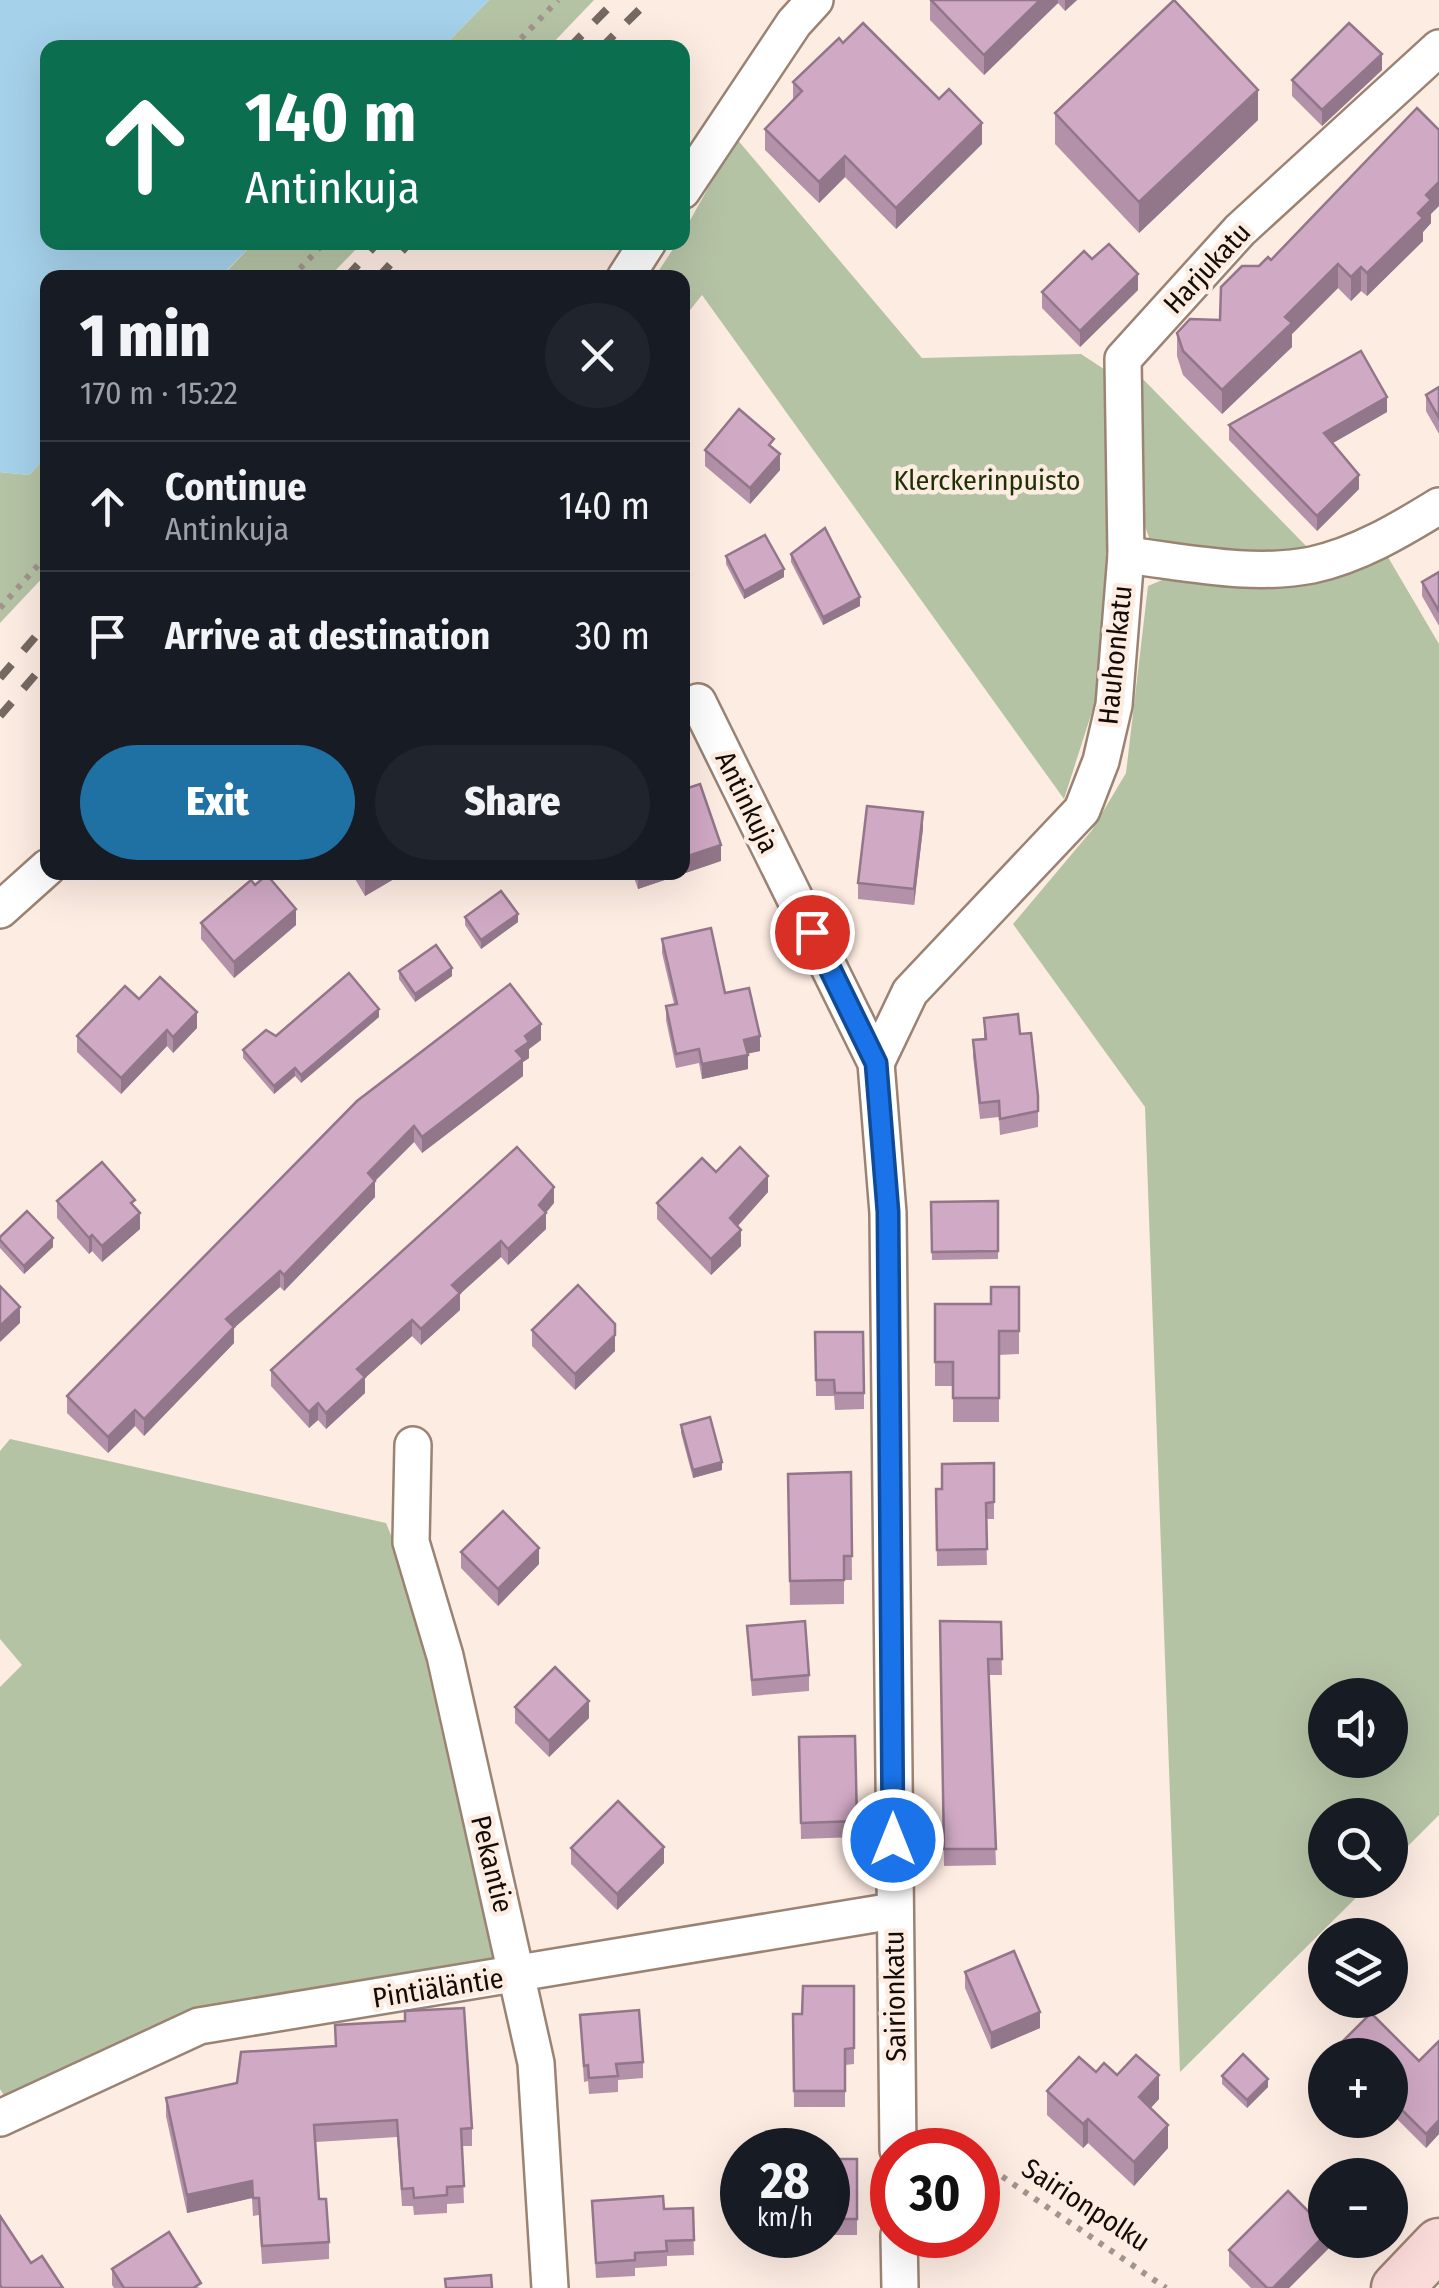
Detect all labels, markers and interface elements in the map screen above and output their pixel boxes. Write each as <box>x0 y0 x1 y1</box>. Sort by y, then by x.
text: 140 m <box>245 76 417 160</box>
icon: ahead <box>80 80 210 210</box>
text: Antinkuja <box>245 161 420 215</box>
street label: Harjukatu <box>1157 216 1257 320</box>
text: 1 min <box>80 300 211 372</box>
button: close <box>545 303 650 408</box>
text: 170 m · 15:22 <box>80 374 238 412</box>
text: Continue <box>165 464 306 510</box>
park label: Klerckerinpuisto <box>893 464 1081 497</box>
icon: ahead <box>80 479 135 534</box>
text: 140 m <box>559 483 650 529</box>
text: Antinkuja <box>165 510 289 548</box>
street label: Hauhonkatu <box>1091 584 1139 726</box>
icon: arrive <box>80 609 135 664</box>
text: Arrive at destination <box>165 613 490 659</box>
text: 30 m <box>575 613 650 659</box>
button: Exit <box>80 745 355 860</box>
button: Share <box>375 745 650 860</box>
street label: Antinkuja <box>708 746 786 858</box>
pin <box>770 890 855 975</box>
icon: arrive <box>785 905 840 960</box>
map controls <box>1308 1678 1408 2258</box>
button: sound <box>1308 1678 1408 1778</box>
position arrow <box>841 1788 945 1892</box>
button: search <box>1308 1798 1408 1898</box>
street label: Pekantie <box>464 1812 520 1916</box>
button: layers <box>1308 1918 1408 2018</box>
street label: Sairionkatu <box>877 1930 913 2062</box>
street label: Pintiäläntie <box>370 1961 506 2015</box>
button: + <box>1308 2038 1408 2138</box>
speed limit sign: 30 <box>870 2128 1000 2258</box>
text: 28 <box>760 2151 810 2211</box>
street label: Sairionpolku <box>1016 2152 1156 2258</box>
button: − <box>1308 2158 1408 2258</box>
text: km/h <box>757 2203 813 2233</box>

